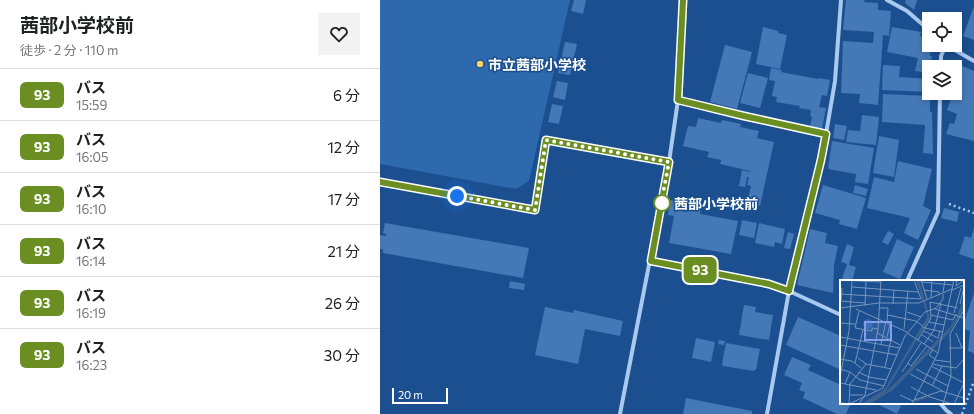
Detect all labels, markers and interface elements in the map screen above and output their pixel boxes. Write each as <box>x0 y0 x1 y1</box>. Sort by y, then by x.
map controls <box>922 12 962 100</box>
button: locate <box>922 12 962 52</box>
text: 茜部小学校前 <box>20 13 134 36</box>
button: heart <box>318 13 360 55</box>
text: 徒歩 · 2 分 · 110 m <box>20 42 118 58</box>
place label: 市立茜部小学校 <box>488 56 586 73</box>
marker: 市立茜部小学校 <box>475 59 485 69</box>
button: layers <box>922 60 962 100</box>
text: バス <box>76 78 106 96</box>
text: 93 <box>34 86 50 103</box>
text: 6 分 <box>333 86 360 104</box>
text: 15:59 <box>76 97 107 113</box>
text: バス <box>76 130 106 148</box>
text: 93 <box>34 138 50 155</box>
text: 12 分 <box>327 138 360 156</box>
text: 16:05 <box>76 149 108 165</box>
text: バス <box>76 182 106 200</box>
your location <box>447 186 467 206</box>
text: 93 <box>34 190 50 207</box>
text: 17 分 <box>328 190 360 208</box>
marker: 茜部小学校前 <box>653 194 671 212</box>
place label: 茜部小学校前 <box>674 195 758 212</box>
text: 16:10 <box>76 201 107 217</box>
text: バス <box>76 234 106 252</box>
text: 93 <box>34 242 50 259</box>
text: 21 分 <box>327 242 360 260</box>
text: 16:14 <box>76 253 106 269</box>
line badge: 93 <box>682 257 718 283</box>
text: 93 <box>692 261 708 278</box>
inset map <box>840 280 964 404</box>
text: バス <box>76 286 106 304</box>
text: 93 <box>34 294 50 311</box>
text: 26 分 <box>325 294 360 312</box>
text: 16:19 <box>76 305 106 321</box>
text: バス <box>76 338 106 356</box>
text: 93 <box>34 346 50 363</box>
text: 30 分 <box>324 346 360 364</box>
text: 16:23 <box>76 357 107 373</box>
scale bar <box>392 386 448 405</box>
text: 20 m <box>398 388 423 401</box>

